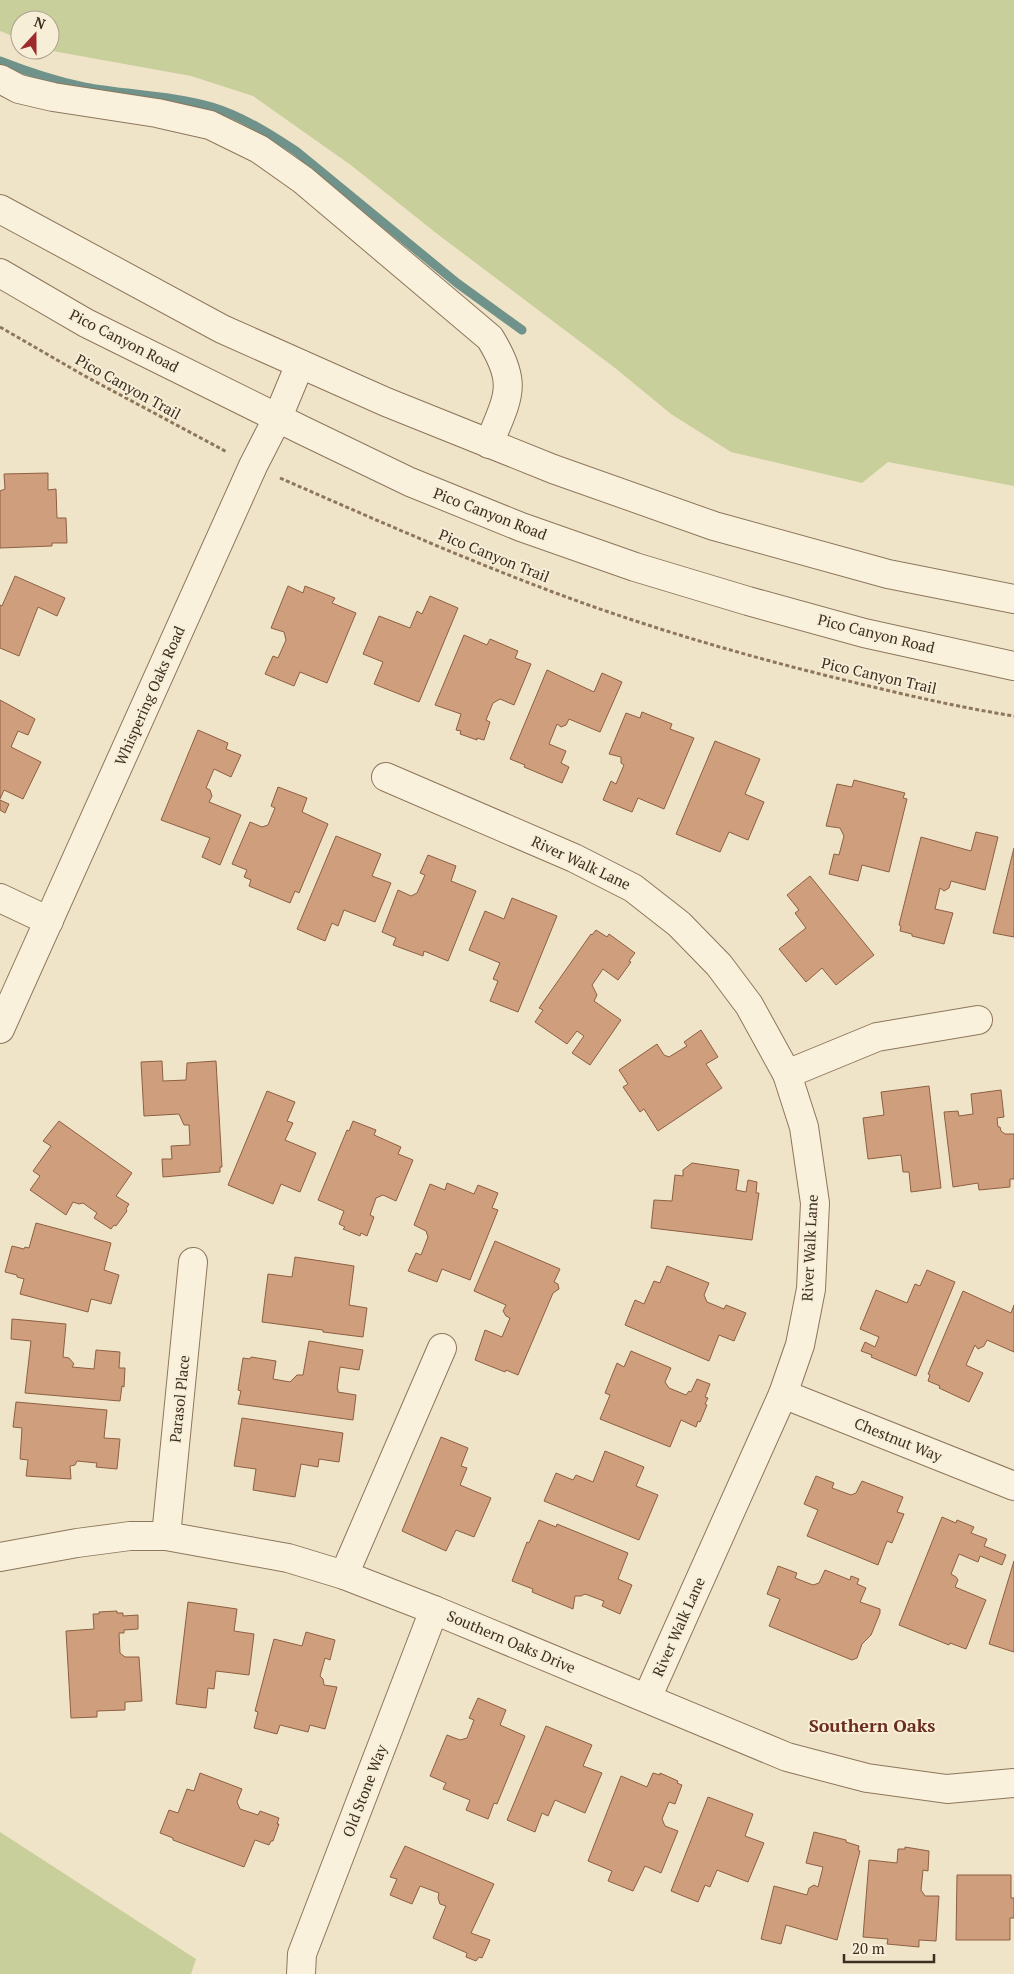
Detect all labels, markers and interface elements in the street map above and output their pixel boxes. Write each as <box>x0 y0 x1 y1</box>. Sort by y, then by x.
north arrow <box>10 10 60 60</box>
text: N <box>31 12 49 33</box>
street label: Pico Canyon Road <box>67 304 182 376</box>
street label: Pico Canyon Trail <box>72 349 185 423</box>
street label: Pico Canyon Road <box>431 482 550 544</box>
street label: Pico Canyon Trail <box>436 524 553 586</box>
street label: Pico Canyon Road <box>816 609 937 657</box>
street label: Whispering Oaks Road <box>109 623 189 768</box>
street label: Pico Canyon Trail <box>820 652 939 698</box>
street label: River Walk Lane <box>529 830 634 894</box>
street label: River Walk Lane <box>796 1194 822 1302</box>
street label: Parasol Place <box>164 1354 194 1444</box>
street label: Chestnut Way <box>852 1412 946 1466</box>
street label: River Walk Lane <box>647 1574 709 1680</box>
street label: Southern Oaks Drive <box>444 1605 579 1677</box>
district label: Southern Oaks <box>809 1713 935 1737</box>
street label: Old Stone Way <box>337 1741 391 1840</box>
scale bar <box>844 1932 934 1964</box>
text: 20 m <box>852 1938 885 1958</box>

